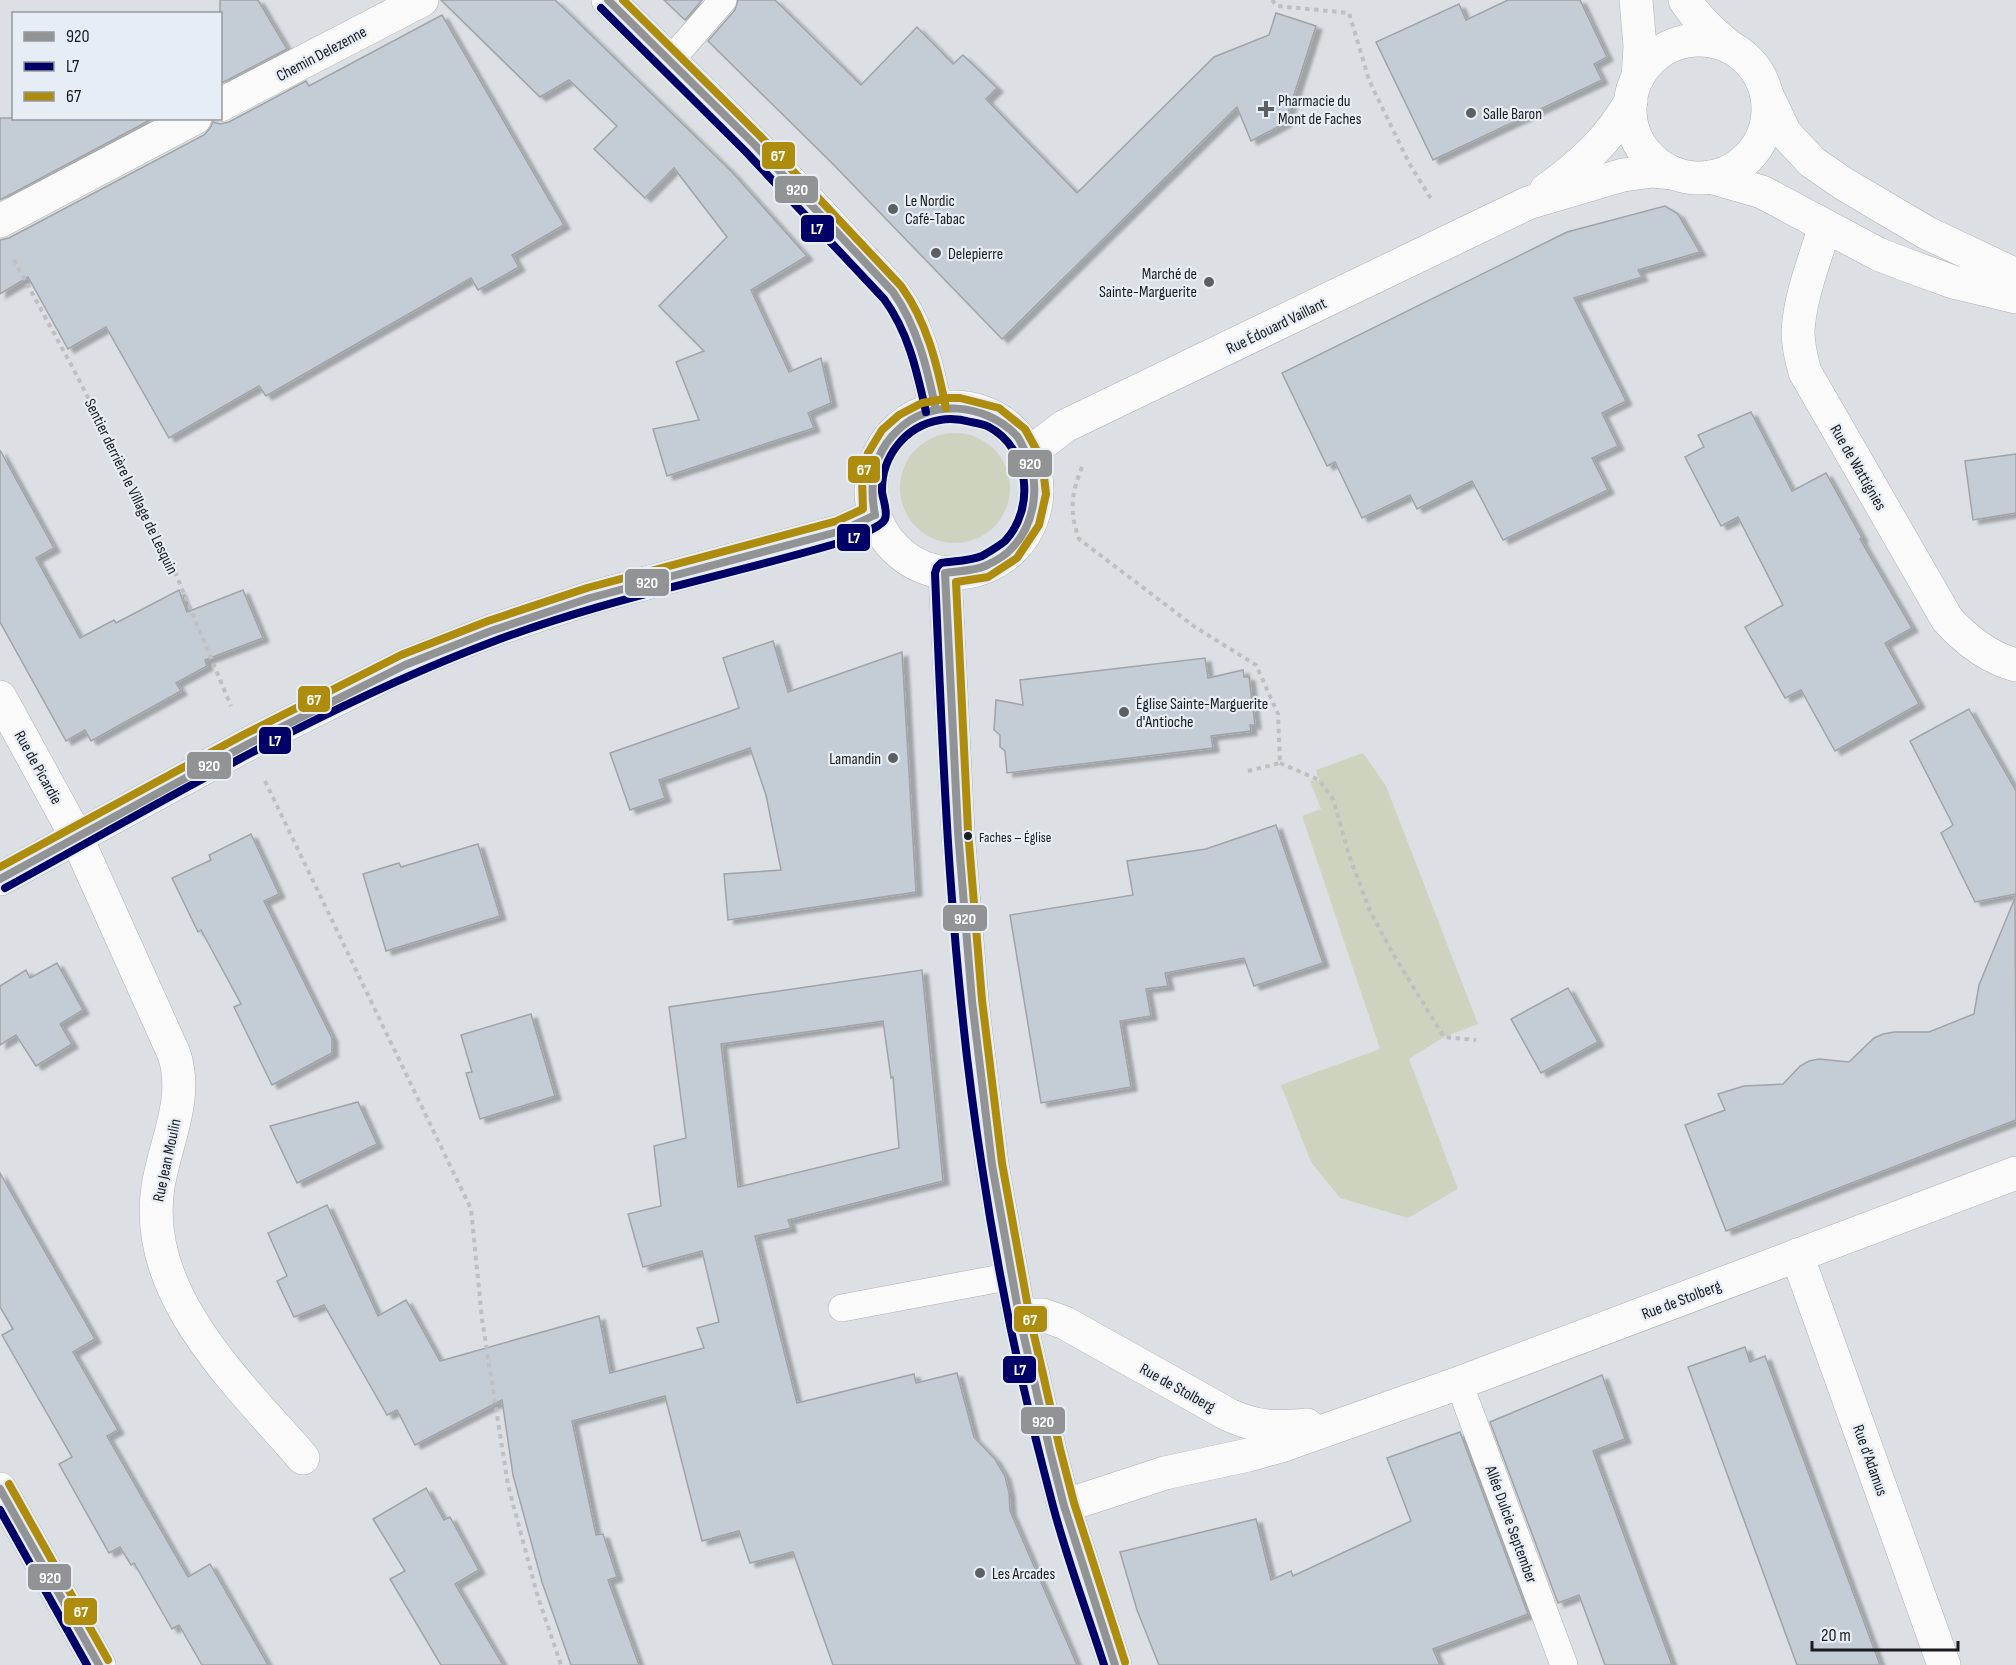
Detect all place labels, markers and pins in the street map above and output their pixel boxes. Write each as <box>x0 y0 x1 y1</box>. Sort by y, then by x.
place label: Pharmacie du Mont de Faches <box>1278 92 1362 129</box>
marker: Pharmacie du Mont de Faches <box>1259 102 1273 116</box>
place label: Salle Baron <box>1483 105 1542 124</box>
marker: Salle Baron <box>1464 106 1478 120</box>
place label: Le Nordic Café-Tabac <box>905 192 965 229</box>
marker: Le Nordic Café-Tabac <box>886 202 900 216</box>
place label: Delepierre <box>948 245 1003 264</box>
marker: Delepierre <box>929 246 943 260</box>
place label: Marché de Sainte-Marguerite <box>1099 265 1197 302</box>
marker: Marché de Sainte-Marguerite <box>1202 275 1216 289</box>
place label: Église Sainte-Marguerite d'Antioche <box>1136 695 1268 732</box>
marker: Église Sainte-Marguerite d'Antioche <box>1117 705 1131 719</box>
place label: Lamandin <box>829 750 881 769</box>
marker: Lamandin <box>886 751 900 765</box>
place label: Faches – Église <box>979 829 1051 846</box>
marker: Faches – Église <box>962 830 974 842</box>
place label: Les Arcades <box>992 1565 1055 1584</box>
marker: Les Arcades <box>973 1566 987 1580</box>

